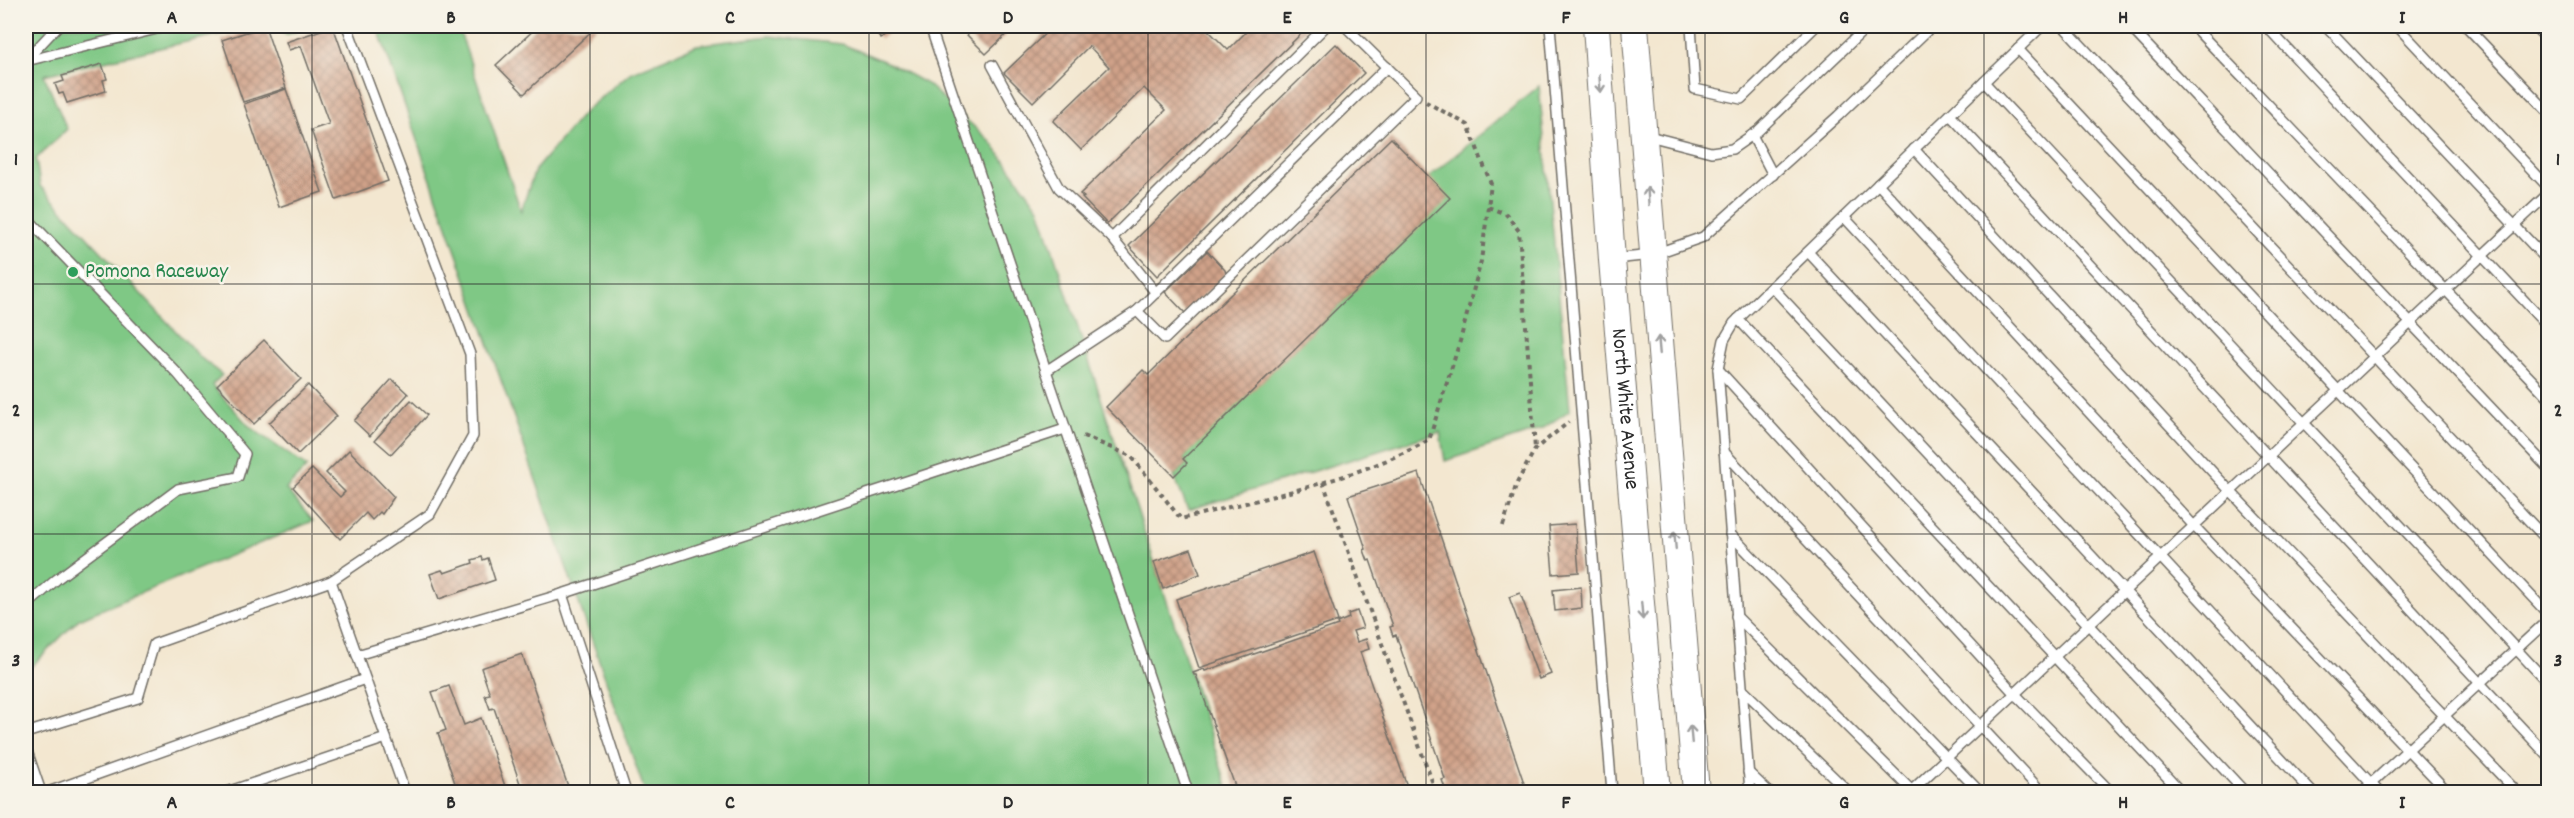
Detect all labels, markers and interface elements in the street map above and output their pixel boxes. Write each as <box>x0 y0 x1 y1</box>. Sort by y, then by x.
text: A <box>167 5 178 33</box>
text: B <box>446 5 456 33</box>
text: C <box>725 5 735 33</box>
text: D <box>1003 5 1014 33</box>
text: E <box>1282 5 1292 33</box>
text: F <box>1562 5 1572 33</box>
text: G <box>1839 5 1849 33</box>
text: H <box>2118 5 2128 33</box>
text: I <box>2399 5 2406 33</box>
one-way arrow <box>1595 73 1606 93</box>
text: 1 <box>14 147 18 175</box>
text: 1 <box>2556 147 2560 175</box>
one-way arrow <box>1642 187 1653 207</box>
place label: Pomona Raceway <box>85 257 229 288</box>
marker: Pomona Raceway <box>66 265 80 279</box>
street label: North White Avenue <box>1602 327 1647 491</box>
one-way arrow <box>1653 336 1664 356</box>
text: 2 <box>12 398 20 426</box>
text: 2 <box>2554 398 2562 426</box>
one-way arrow <box>1669 530 1680 550</box>
one-way arrow <box>1636 600 1647 620</box>
text: 3 <box>12 648 20 676</box>
text: 3 <box>2554 648 2562 676</box>
one-way arrow <box>1685 725 1696 745</box>
text: A <box>167 790 178 818</box>
text: B <box>446 790 456 818</box>
text: C <box>725 790 735 818</box>
text: D <box>1003 790 1014 818</box>
text: E <box>1282 790 1292 818</box>
text: F <box>1562 790 1572 818</box>
text: G <box>1839 790 1849 818</box>
text: H <box>2118 790 2128 818</box>
text: I <box>2399 790 2406 818</box>

